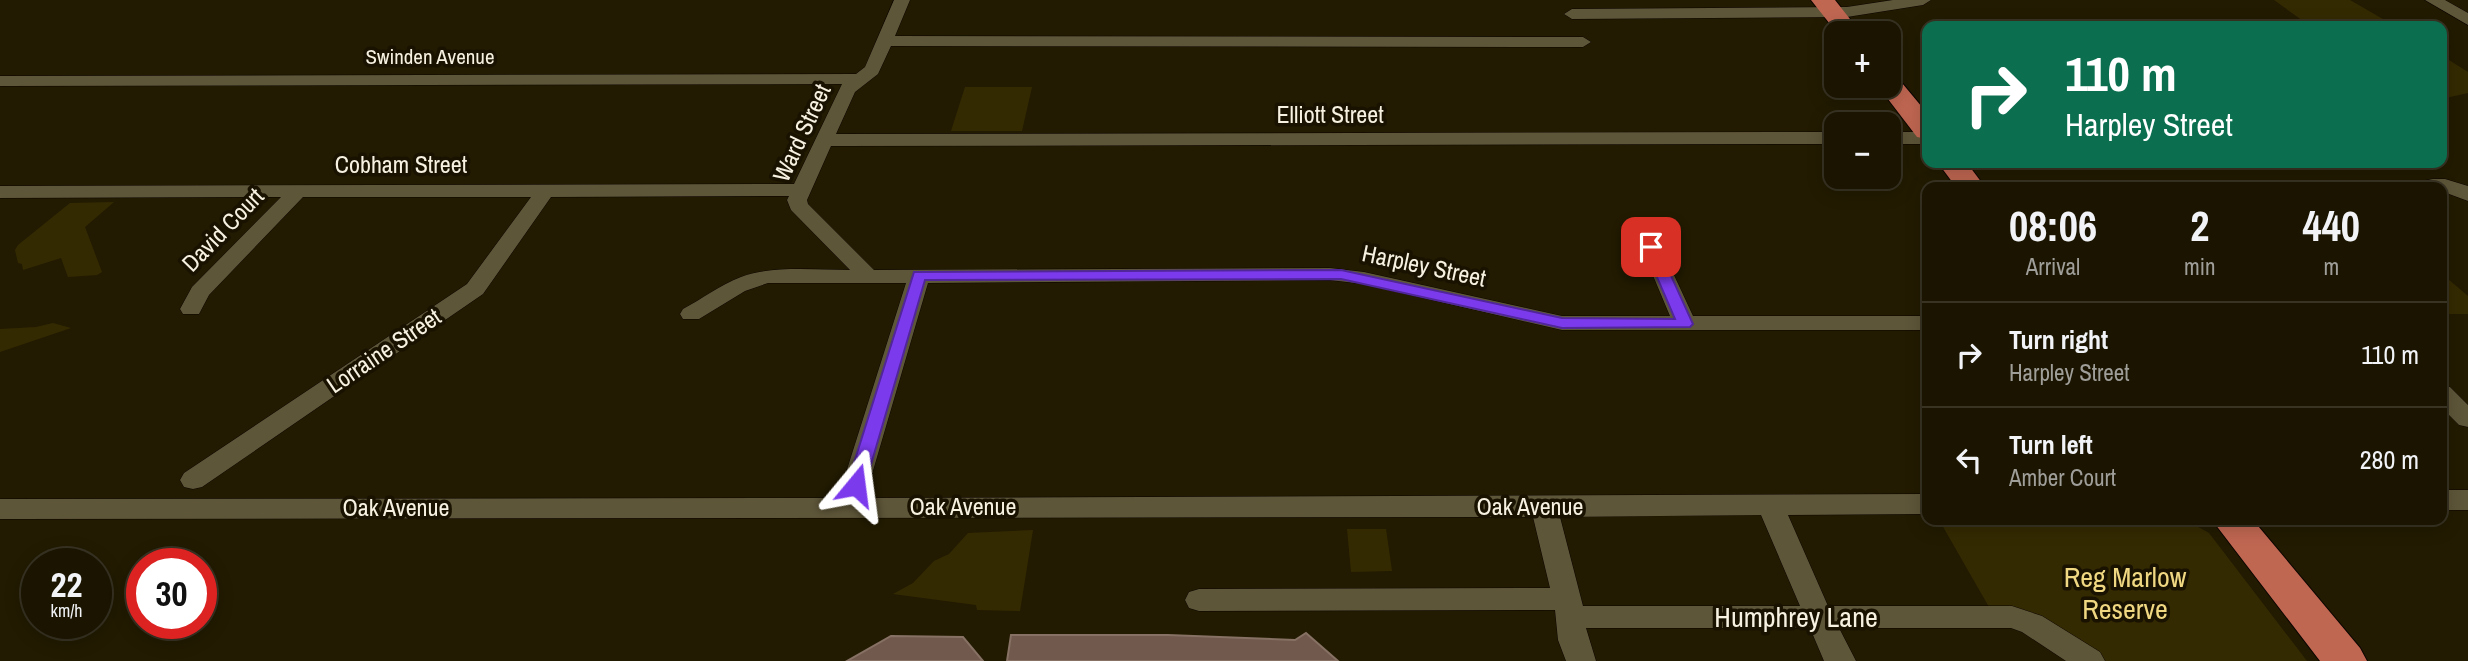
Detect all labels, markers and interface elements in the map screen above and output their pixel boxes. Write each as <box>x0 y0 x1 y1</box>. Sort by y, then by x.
map controls <box>1824 21 1901 189</box>
button: + <box>1824 21 1901 98</box>
text: 110 m <box>2065 40 2177 106</box>
street label: Swinden Avenue <box>366 42 494 71</box>
icon: right <box>1950 49 2041 140</box>
street label: Ward Street <box>765 78 838 187</box>
street label: Elliott Street <box>1276 98 1384 130</box>
text: Harpley Street <box>2065 103 2233 146</box>
button: − <box>1824 112 1901 189</box>
street label: Cobham Street <box>335 148 468 180</box>
street label: David Court <box>174 180 271 278</box>
text: 08:06 <box>2009 198 2097 254</box>
text: 2 <box>2190 198 2209 254</box>
text: 440 <box>2303 198 2360 254</box>
pin <box>1621 217 1681 277</box>
icon: arrive <box>1632 228 1670 266</box>
street label: Harpley Street <box>1359 236 1490 294</box>
text: Arrival <box>2026 251 2080 282</box>
text: min <box>2184 251 2216 282</box>
text: m <box>2323 251 2339 282</box>
street label: Lorraine Street <box>320 300 447 400</box>
text: Turn right <box>2009 322 2108 357</box>
icon: right <box>1950 336 1988 374</box>
text: 110 m <box>2361 337 2419 372</box>
text: Harpley Street <box>2009 357 2130 388</box>
text: Turn left <box>2009 427 2093 462</box>
icon: left <box>1950 441 1988 479</box>
text: 280 m <box>2360 442 2419 477</box>
position arrow <box>819 448 893 522</box>
text: Amber Court <box>2009 462 2116 493</box>
street label: Oak Avenue <box>910 490 1016 522</box>
street label: Oak Avenue <box>1477 490 1583 522</box>
street label: Oak Avenue <box>343 491 449 523</box>
speed limit sign: 30 <box>126 548 217 639</box>
park label: Reg Marlow Reserve <box>2064 558 2187 628</box>
text: 22 <box>51 561 82 608</box>
text: km/h <box>51 598 83 623</box>
street label: Humphrey Lane <box>1714 598 1878 636</box>

